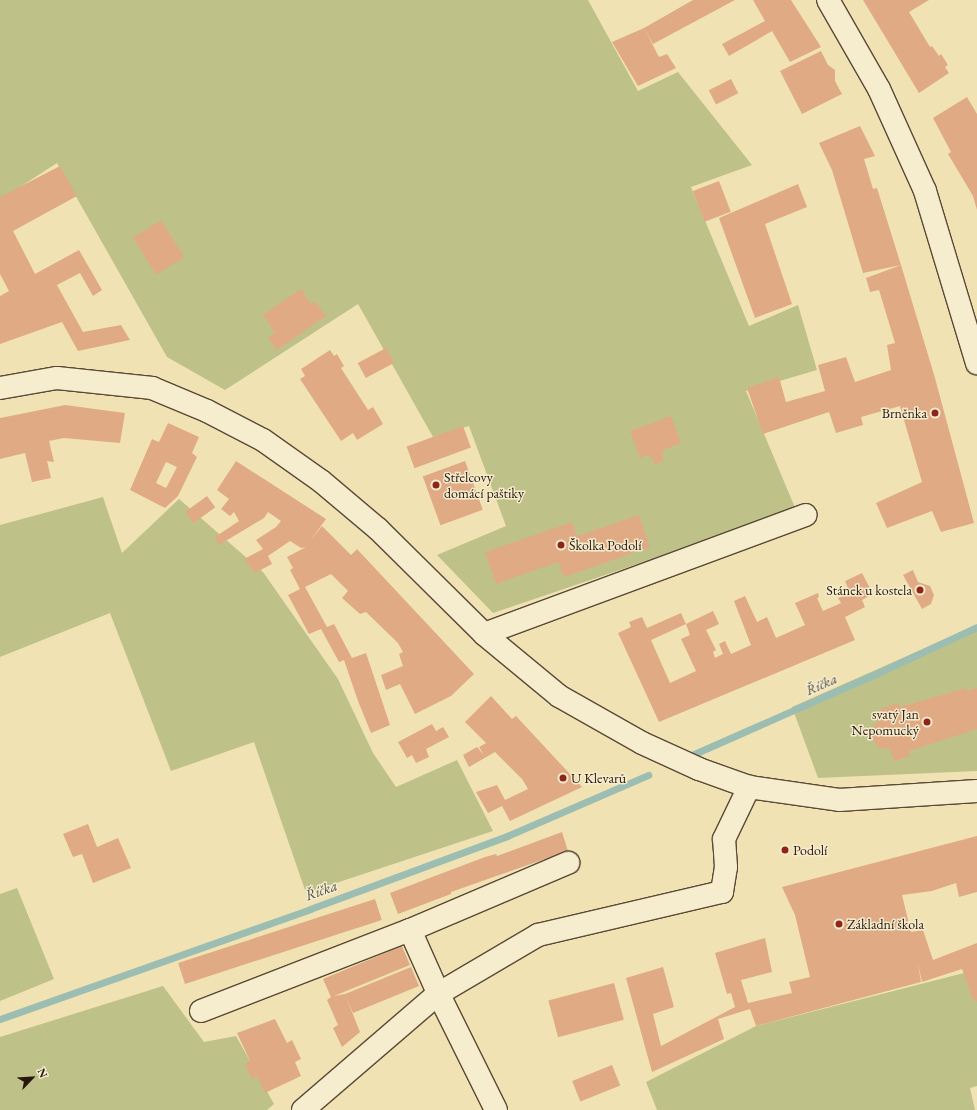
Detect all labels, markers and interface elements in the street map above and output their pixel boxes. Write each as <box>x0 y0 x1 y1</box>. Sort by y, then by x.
place label: Brněnka <box>882 405 927 421</box>
marker: Brněnka <box>930 408 940 418</box>
place label: Střelcovy domácí paštiky <box>444 469 524 502</box>
marker: Střelcovy domácí paštiky <box>431 480 441 490</box>
place label: Školka Podolí <box>569 537 642 553</box>
marker: Školka Podolí <box>556 540 566 550</box>
place label: Stánek u kostela <box>826 582 912 598</box>
marker: Stánek u kostela <box>915 585 925 595</box>
water label: Říčka <box>802 669 840 699</box>
place label: svatý Jan Nepomucký <box>852 706 919 738</box>
marker: svatý Jan Nepomucký <box>922 717 932 727</box>
place label: U Klevarů <box>571 770 626 786</box>
marker: U Klevarů <box>558 773 568 783</box>
place label: Podolí <box>793 842 828 858</box>
marker: Podolí <box>780 845 790 855</box>
water label: Říčka <box>302 876 340 904</box>
place label: Základní škola <box>847 916 924 932</box>
marker: Základní škola <box>834 919 844 929</box>
north arrow <box>12 1058 52 1098</box>
text: N <box>35 1066 51 1080</box>

